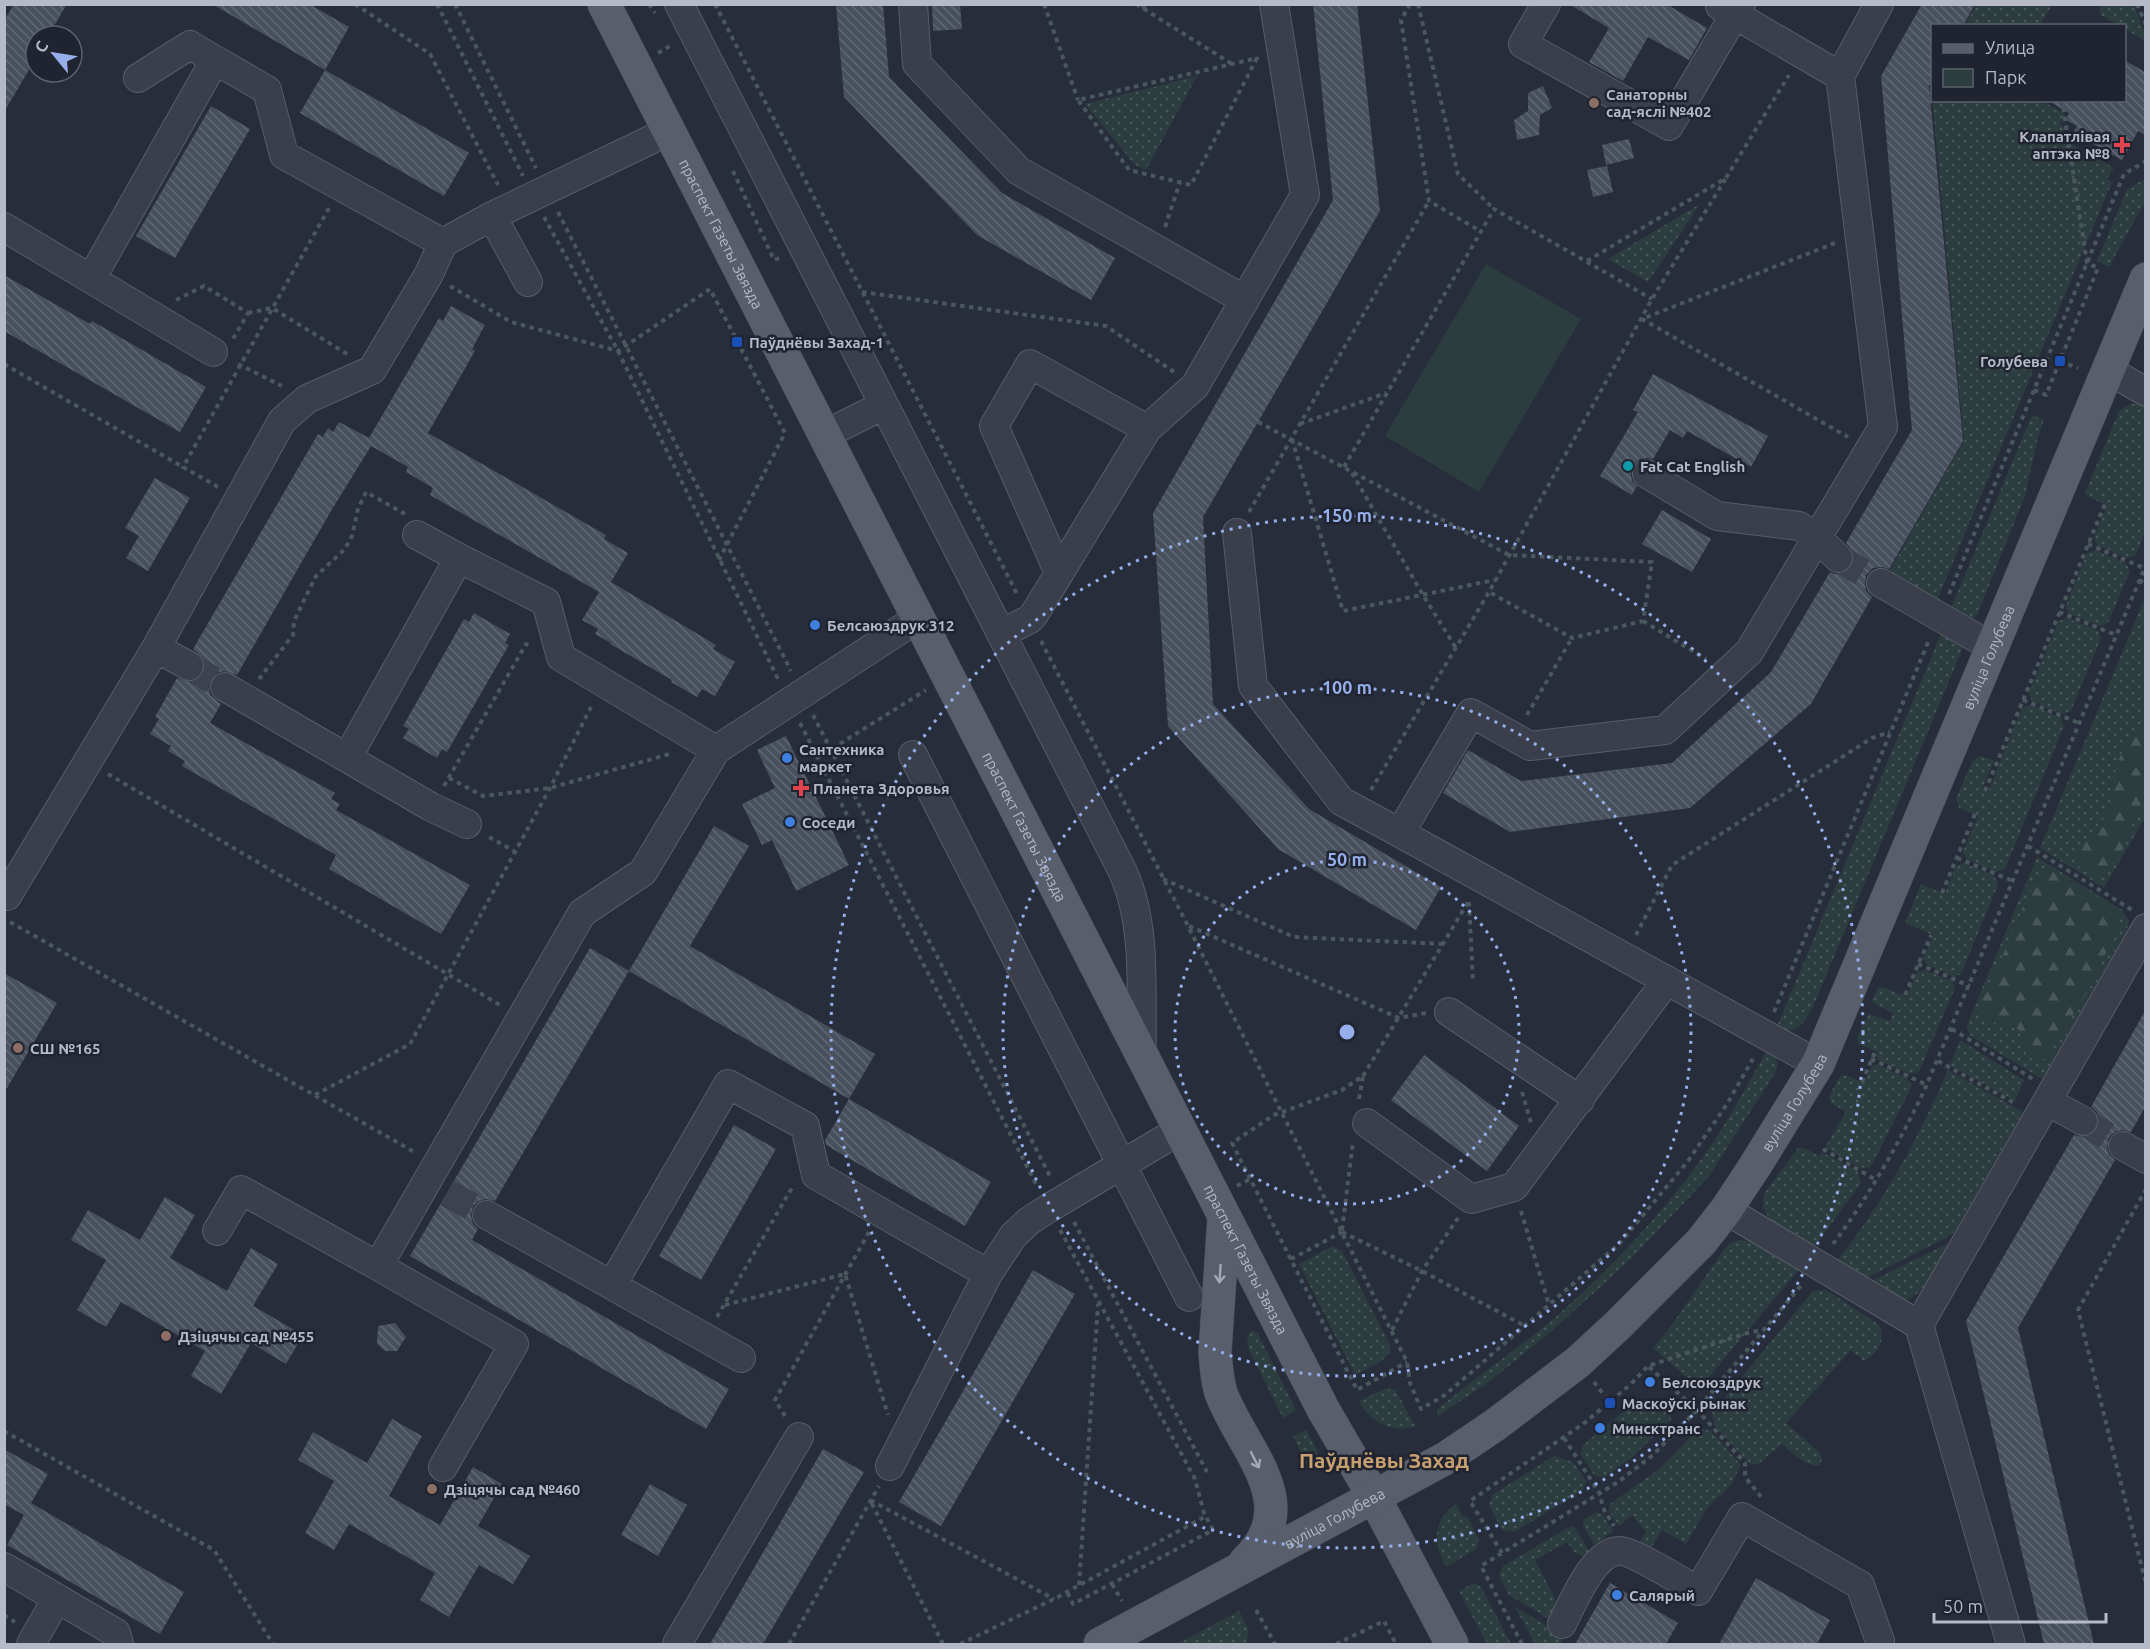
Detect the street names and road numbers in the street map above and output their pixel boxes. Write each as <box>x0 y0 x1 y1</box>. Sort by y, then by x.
street label: праспект Газеты Звязда <box>676 156 767 311</box>
street label: вуліца Голубева <box>1959 603 2017 712</box>
street label: праспект Газеты Звязда <box>980 749 1070 904</box>
street label: вуліца Голубева <box>1758 1051 1830 1154</box>
street label: праспект Газеты Звязда <box>1201 1181 1292 1337</box>
street label: вуліца Голубева <box>1281 1484 1387 1552</box>

